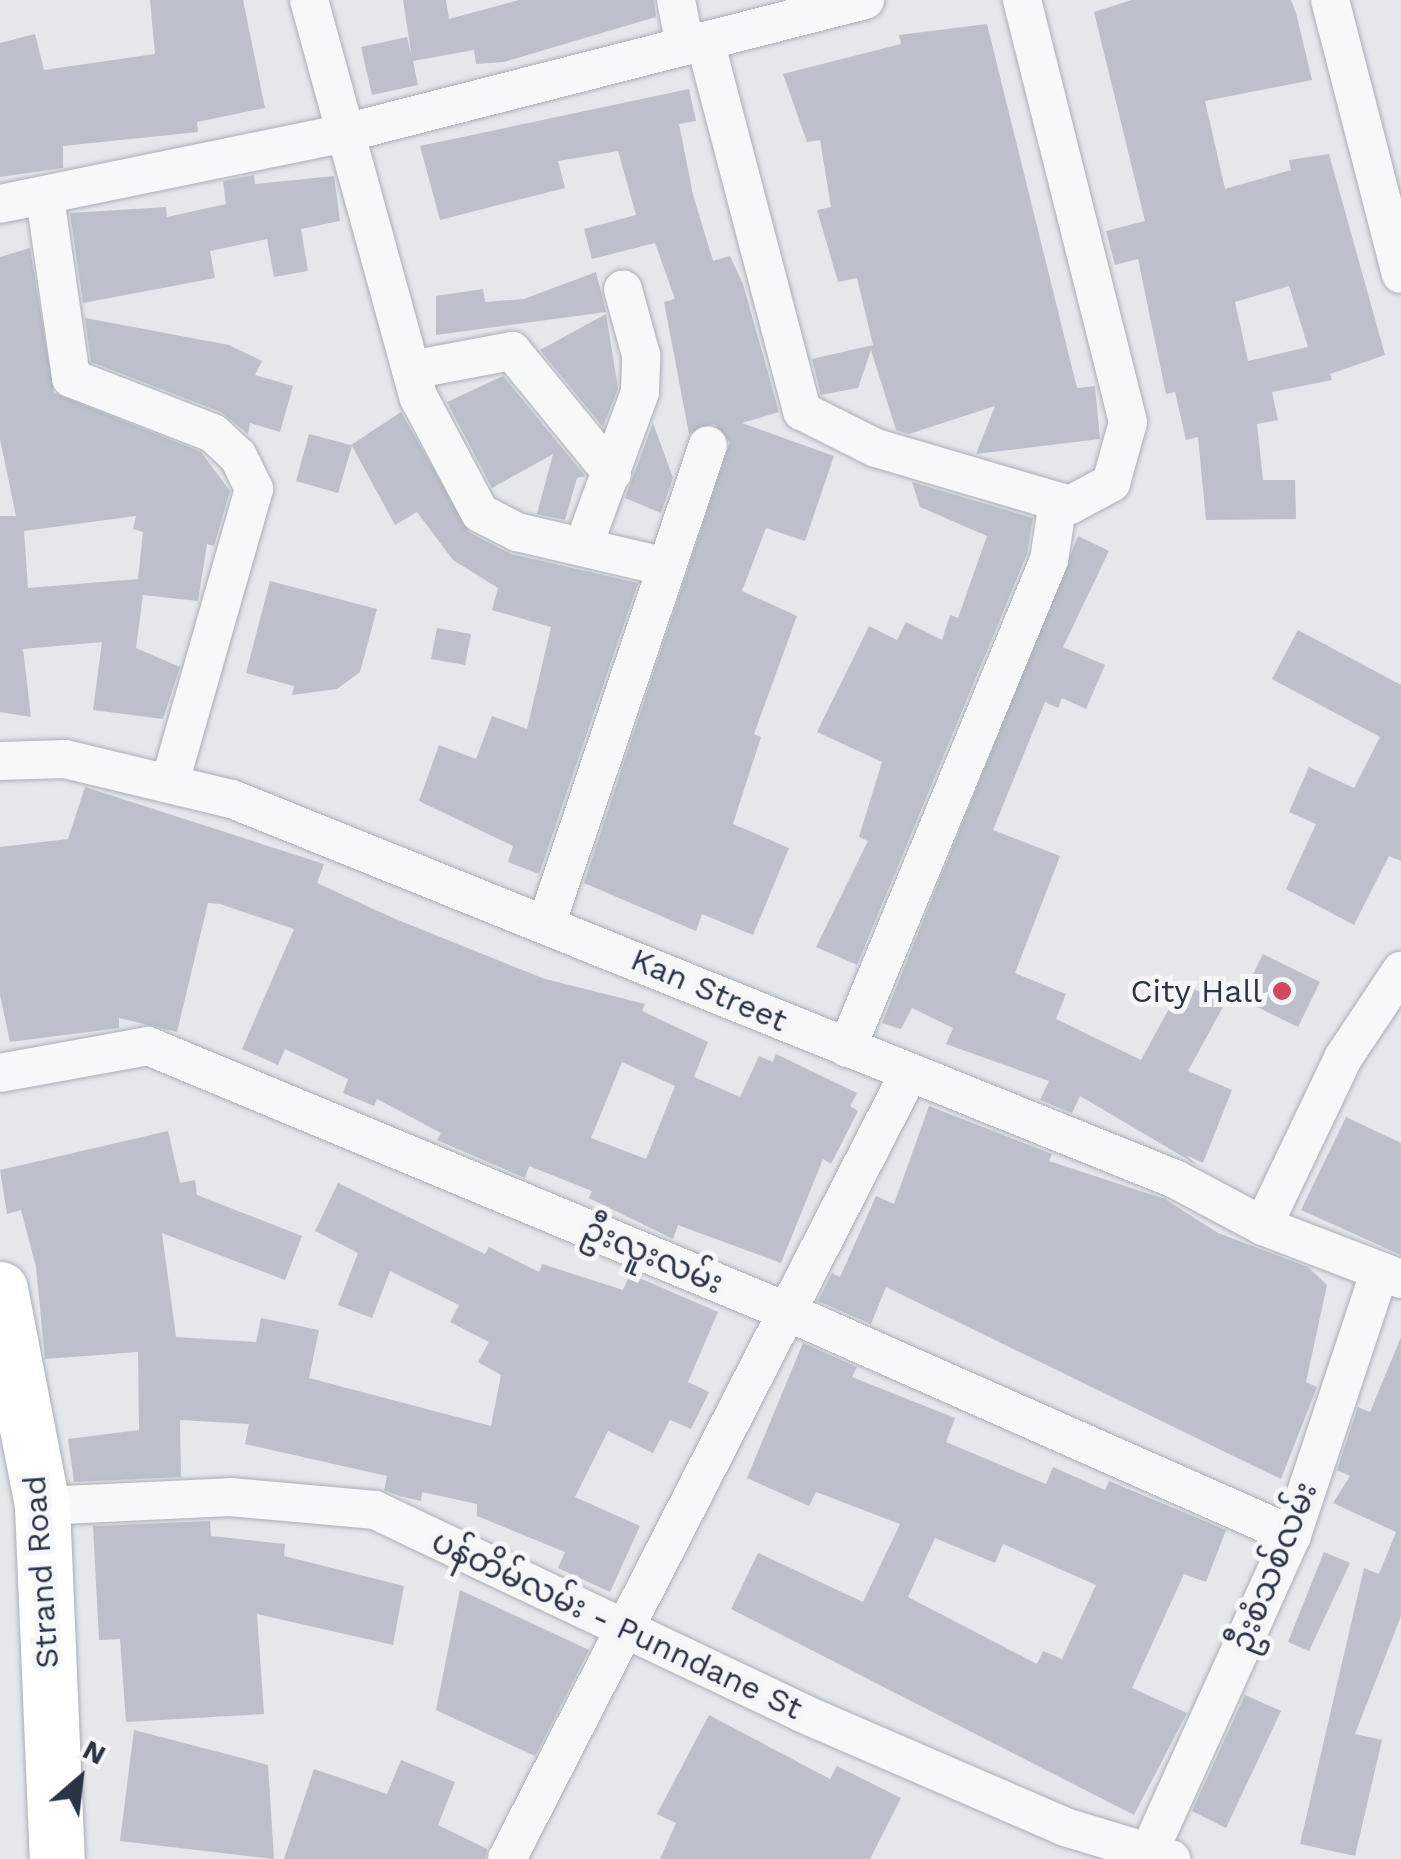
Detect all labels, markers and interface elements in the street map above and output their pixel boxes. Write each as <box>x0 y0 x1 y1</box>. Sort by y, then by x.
street label: Kan Street <box>625 940 793 1040</box>
place label: City Hall <box>1130 972 1262 1010</box>
marker: City Hall <box>1271 980 1293 1002</box>
street label: ဦးလူးလမ်း <box>577 1209 729 1303</box>
street label: Strand Road <box>15 1474 67 1670</box>
street label: ဦးစံသစ်လမ်း <box>1222 1476 1326 1658</box>
street label: ပန်တိမ်လမ်း - Punndane St <box>426 1522 808 1728</box>
north arrow <box>30 1729 130 1829</box>
text: N <box>77 1733 111 1772</box>

